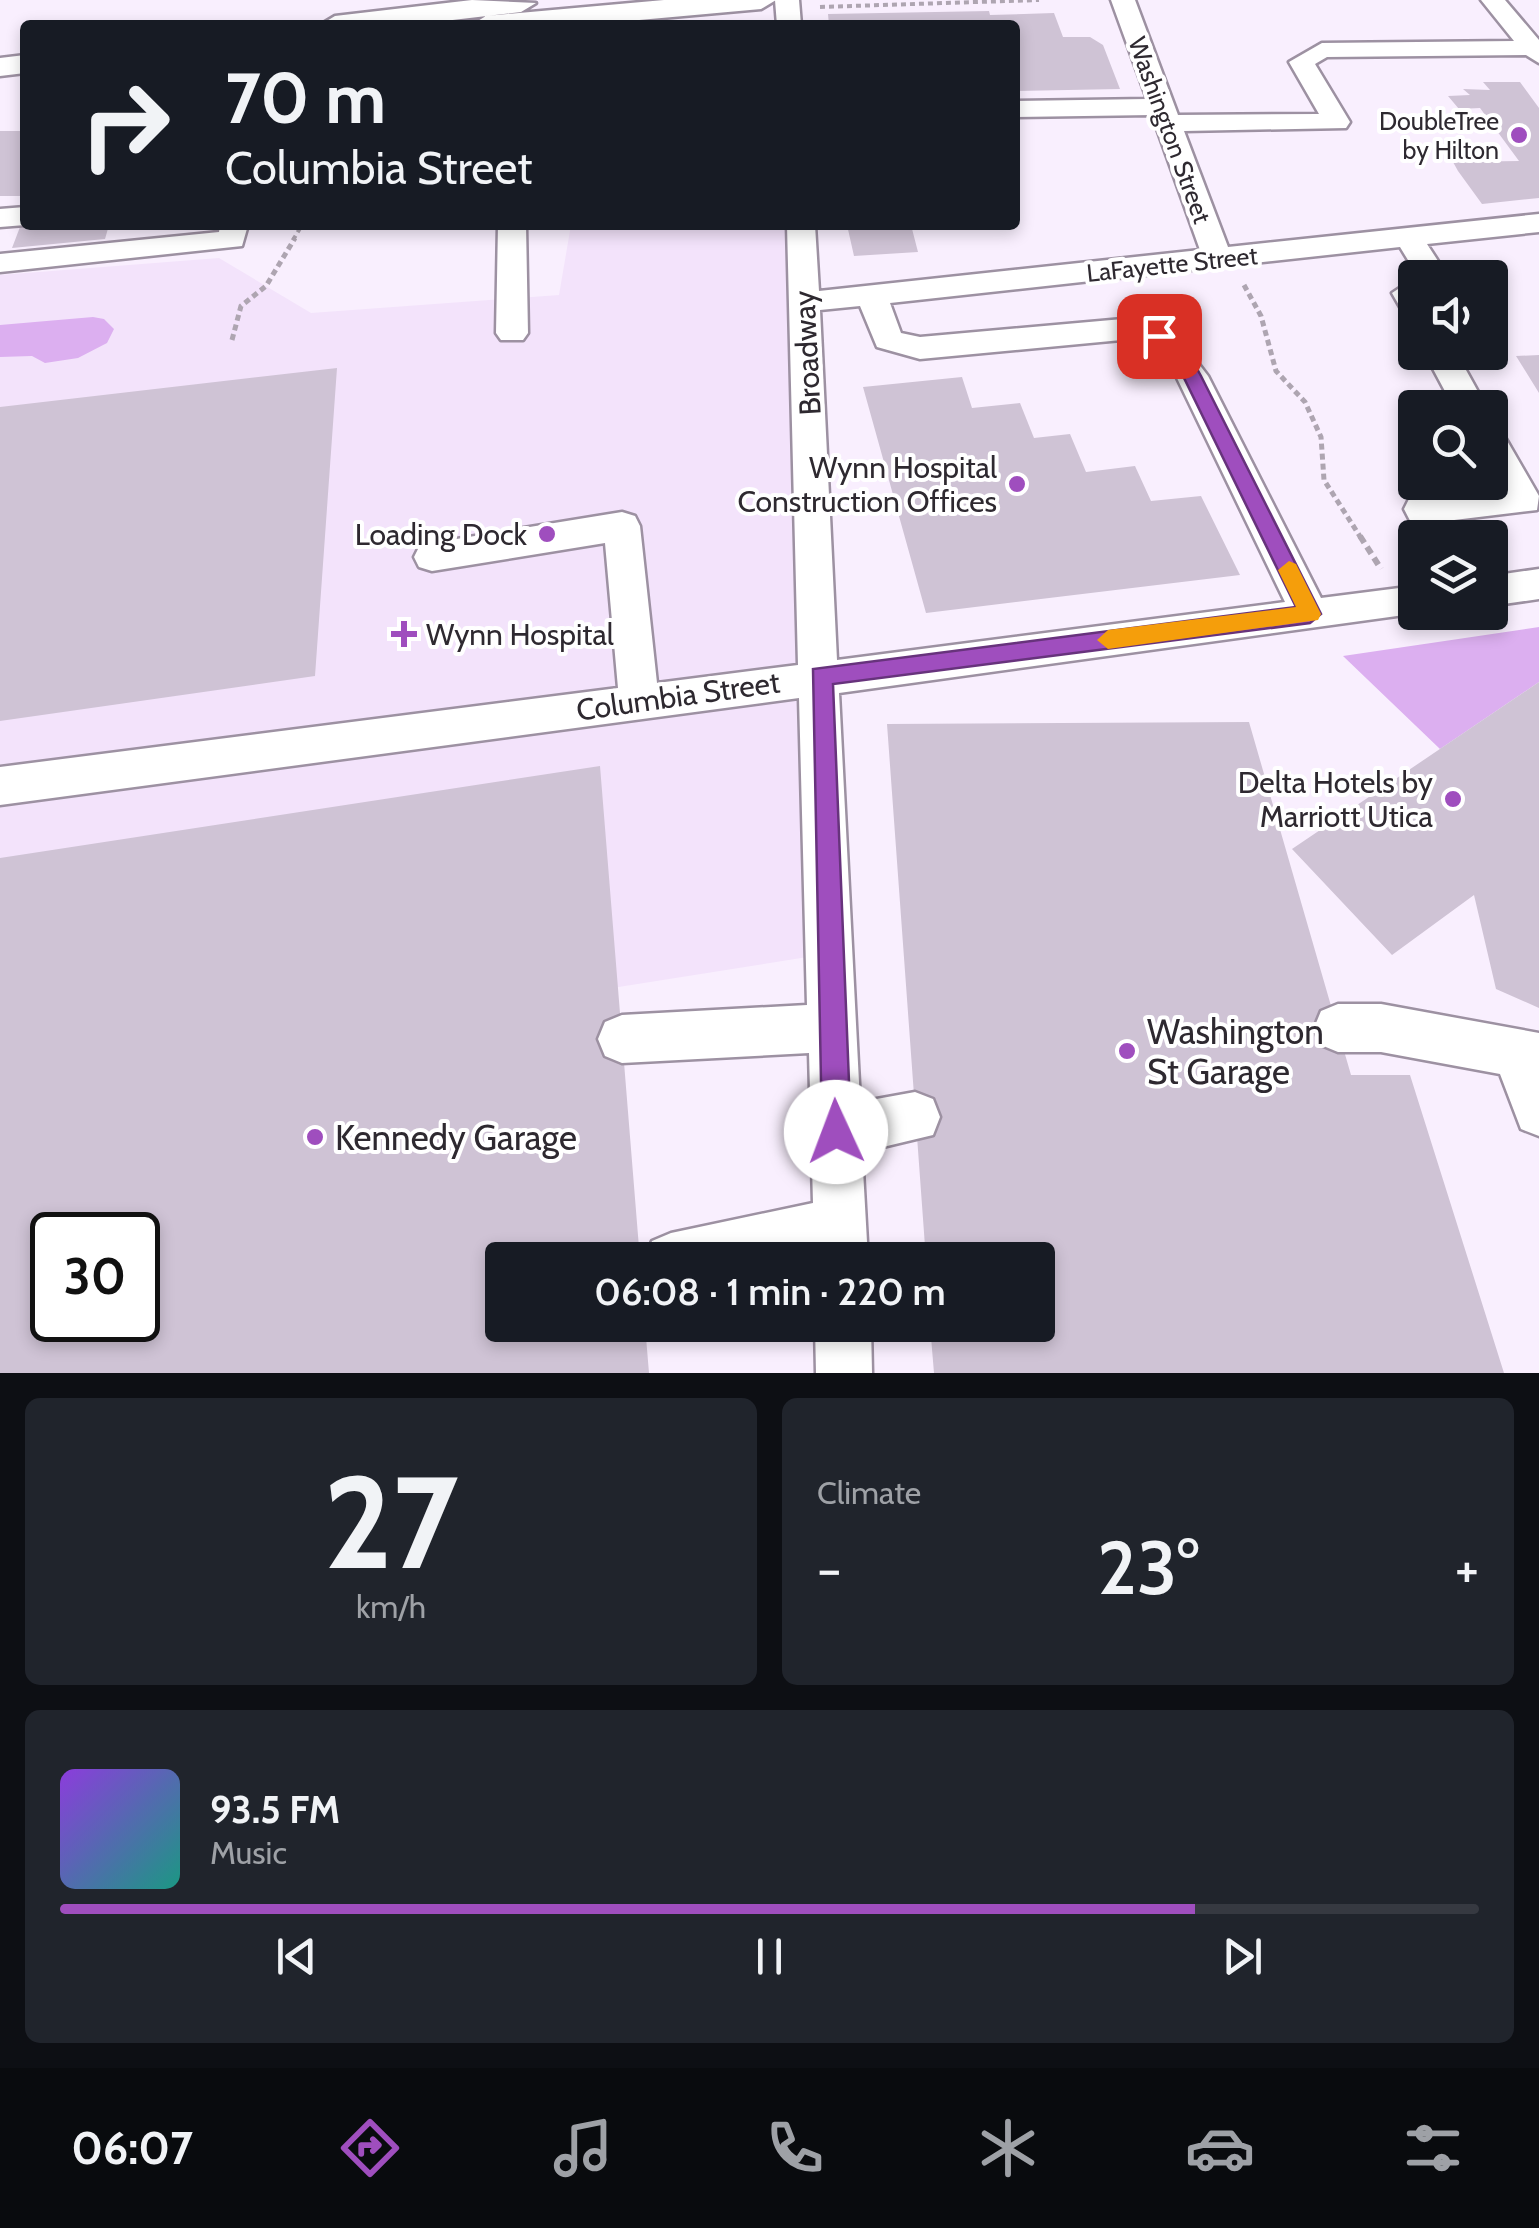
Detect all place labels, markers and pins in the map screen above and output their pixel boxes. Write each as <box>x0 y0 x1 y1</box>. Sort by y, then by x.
place label: DoubleTree by Hilton <box>1379 106 1499 165</box>
marker: DoubleTree by Hilton <box>1508 124 1530 146</box>
pin <box>1117 294 1202 379</box>
place label: Wynn Hospital Construction Offices <box>737 449 997 520</box>
marker: Wynn Hospital Construction Offices <box>1006 473 1028 495</box>
place label: Loading Dock <box>355 516 528 553</box>
marker: Loading Dock <box>536 523 558 545</box>
place label: Wynn Hospital <box>426 616 614 653</box>
marker: Wynn Hospital <box>391 621 417 647</box>
place label: Delta Hotels by Marriott Utica <box>1238 764 1434 835</box>
marker: Delta Hotels by Marriott Utica <box>1442 788 1464 810</box>
place label: Washington St Garage <box>1147 1010 1324 1093</box>
marker: Washington St Garage <box>1116 1040 1138 1062</box>
place label: Kennedy Garage <box>335 1116 577 1159</box>
marker: Kennedy Garage <box>304 1126 326 1148</box>

